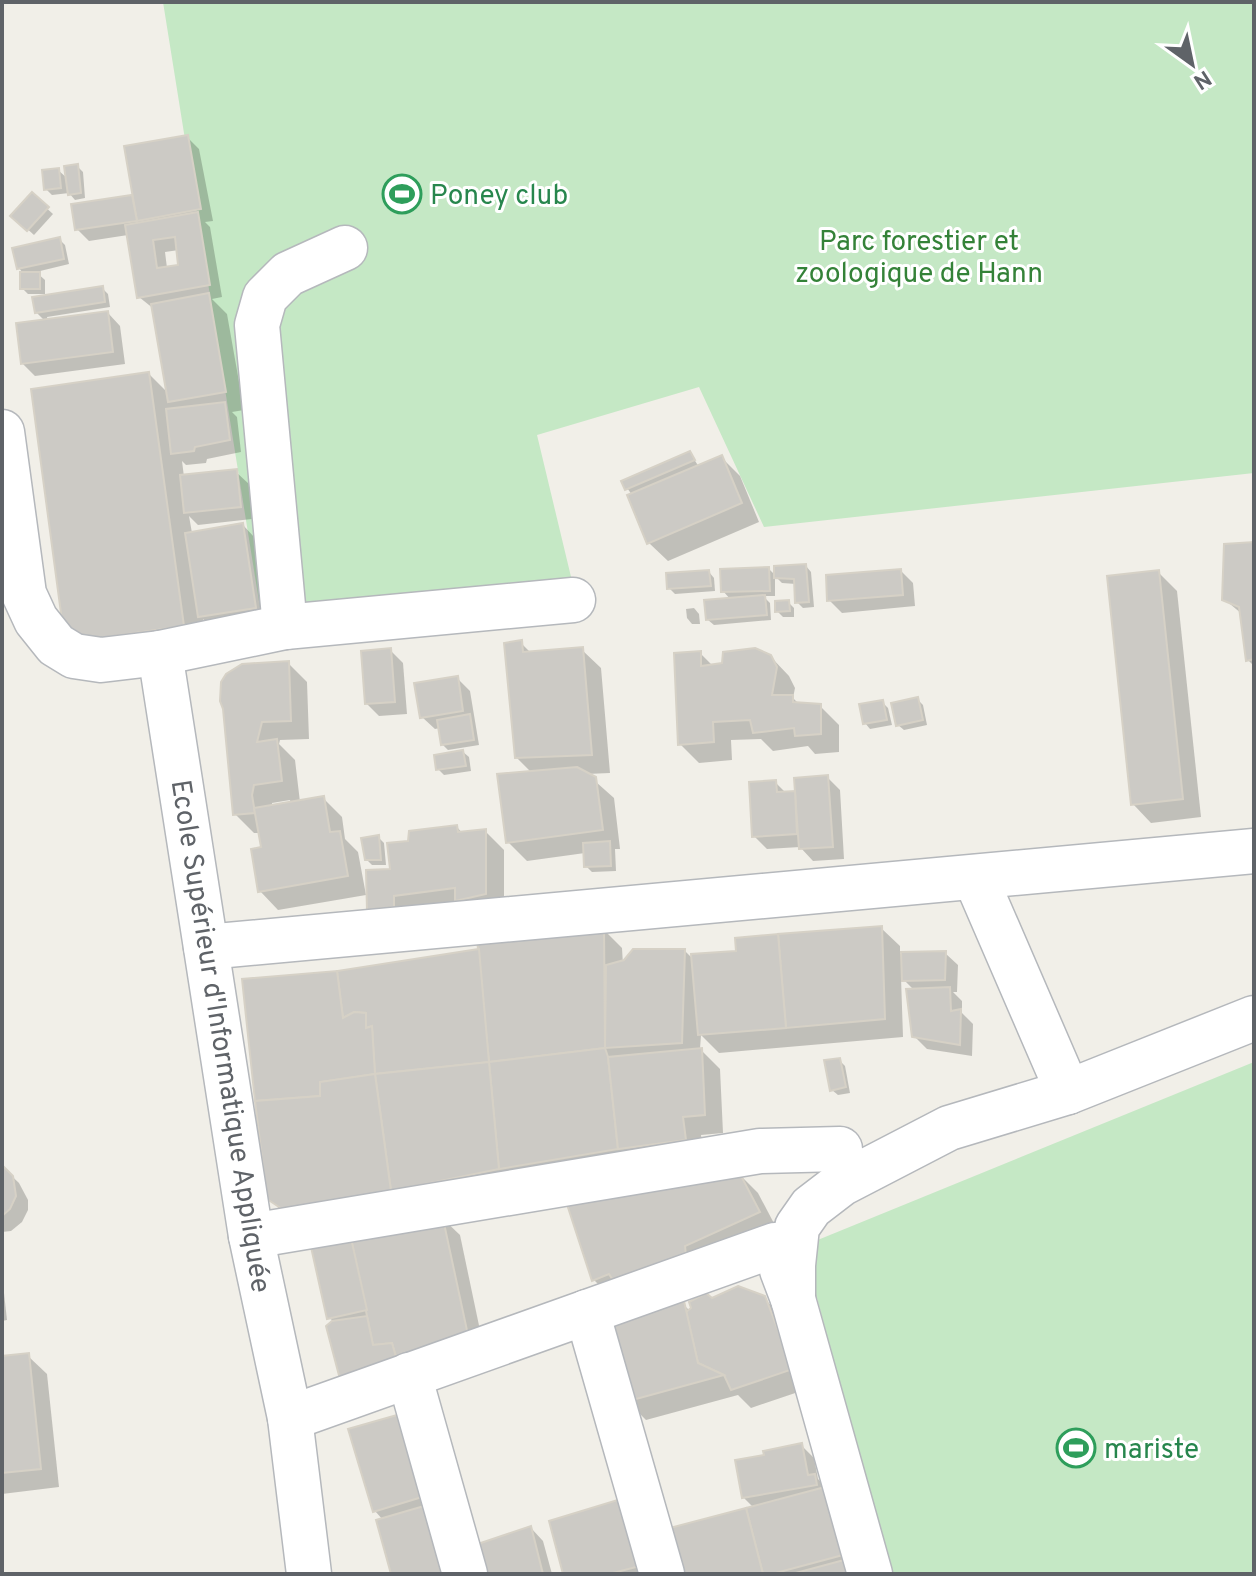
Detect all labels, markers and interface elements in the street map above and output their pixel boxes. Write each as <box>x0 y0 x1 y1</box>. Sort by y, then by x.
north arrow <box>1152 24 1232 104</box>
text: N <box>1188 63 1216 94</box>
sports icon: Poney club <box>381 173 423 215</box>
place label: Poney club <box>430 179 568 215</box>
park label: Parc forestier et zoologique de Hann <box>795 225 1043 293</box>
street label: Ecole Supérieur d'Informatique Appliquée <box>161 777 277 1296</box>
sports icon: mariste <box>1055 1427 1097 1469</box>
place label: mariste <box>1104 1433 1199 1469</box>

